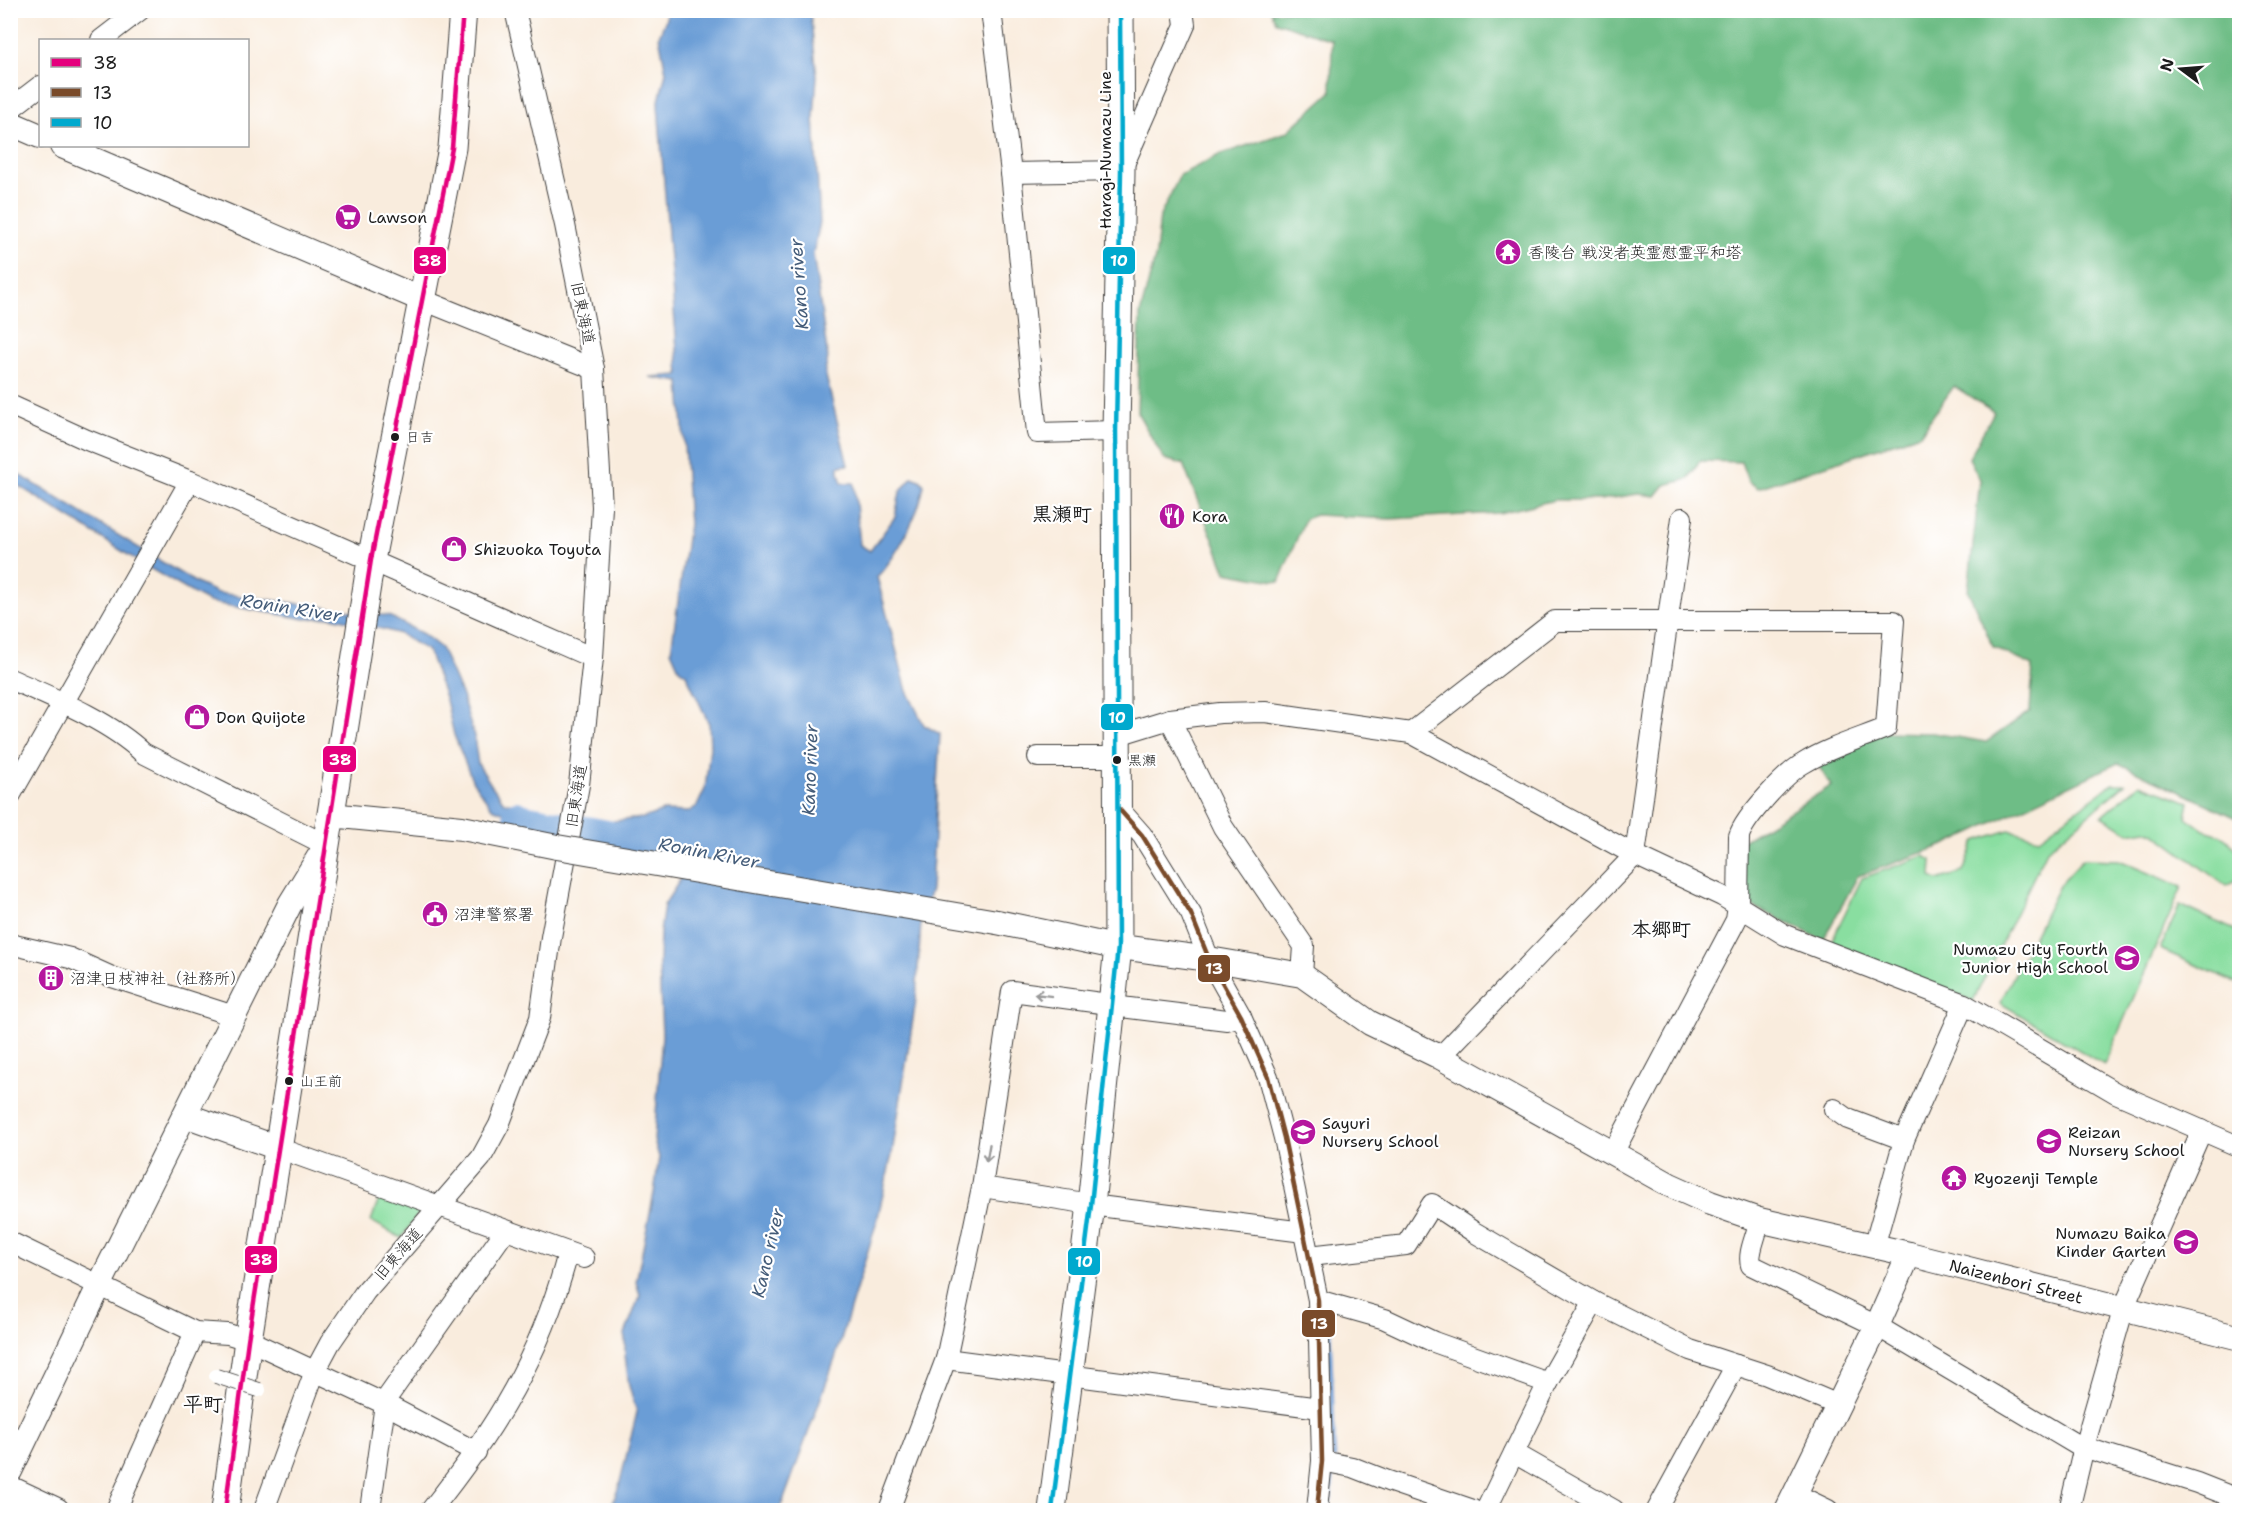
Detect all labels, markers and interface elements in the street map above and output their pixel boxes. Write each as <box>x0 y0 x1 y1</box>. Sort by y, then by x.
legend <box>39 39 249 147</box>
north arrow <box>2151 39 2211 99</box>
text: 38 <box>93 51 118 75</box>
text: N <box>2155 56 2179 74</box>
street label: Haragi-Numazu Line <box>1095 71 1116 229</box>
text: 13 <box>93 81 112 105</box>
text: 10 <box>93 111 113 135</box>
supermarket icon: Lawson <box>333 202 363 232</box>
place label: Lawson <box>368 207 427 228</box>
water label: Kano river <box>784 237 814 330</box>
temple icon: 香陵台 戦没者英霊慰霊平和塔 <box>1493 237 1523 267</box>
place label: 香陵台 戦没者英霊慰霊平和塔 <box>1528 242 1741 263</box>
line badge: 38 <box>413 246 447 275</box>
line badge: 10 <box>1102 246 1136 275</box>
text: 38 <box>419 250 441 271</box>
text: 10 <box>1110 250 1128 271</box>
street label: 旧東海道 <box>566 280 600 346</box>
place label: 日吉 <box>406 428 434 446</box>
marker: 日吉 <box>389 431 401 443</box>
district label: 黒瀬町 <box>1032 501 1092 527</box>
restaurant icon: Kora <box>1157 501 1187 531</box>
place label: Kora <box>1192 506 1228 527</box>
shop icon: Shizuoka Toyuta <box>439 534 469 564</box>
place label: Shizuoka Toyuta <box>474 539 601 560</box>
water label: Ronin River <box>239 588 344 628</box>
shop icon: Don Quijote <box>182 702 212 732</box>
line badge: 10 <box>1100 703 1134 731</box>
place label: Don Quijote <box>216 707 306 728</box>
text: 10 <box>1108 707 1126 728</box>
water label: Kano river <box>796 723 824 816</box>
line badge: 38 <box>322 745 357 773</box>
text: 38 <box>329 749 351 770</box>
place label: 黒瀬 <box>1128 751 1156 769</box>
marker: 黒瀬 <box>1111 754 1123 766</box>
street label: 旧東海道 <box>561 763 591 829</box>
water label: Ronin River <box>657 831 762 875</box>
public building icon: 沼津警察署 <box>420 899 450 929</box>
place label: 沼津警察署 <box>454 904 534 925</box>
district label: 本郷町 <box>1631 916 1691 942</box>
place label: Numazu City Fourth Junior High School <box>1953 939 2108 978</box>
school or university icon: Numazu City Fourth Junior High School <box>2112 943 2142 973</box>
line badge: 13 <box>1197 954 1231 983</box>
text: 13 <box>1205 958 1223 979</box>
building icon: 沼津日枝神社（社務所） <box>36 963 66 993</box>
place label: 沼津日枝神社（社務所） <box>70 968 246 989</box>
one-way arrow <box>1034 990 1054 1001</box>
place label: 山王前 <box>300 1072 342 1090</box>
marker: 山王前 <box>283 1075 295 1087</box>
place label: Sayuri Nursery School <box>1322 1113 1439 1152</box>
school or university icon: Sayuri Nursery School <box>1288 1117 1318 1147</box>
place label: Reizan Nursery School <box>2068 1122 2185 1161</box>
school or university icon: Reizan Nursery School <box>2034 1126 2064 1156</box>
one-way arrow <box>982 1142 993 1162</box>
temple icon: Ryozenji Temple <box>1939 1163 1969 1193</box>
place label: Ryozenji Temple <box>1974 1168 2098 1189</box>
water label: Kano river <box>746 1205 790 1300</box>
street label: 旧東海道 <box>369 1223 427 1285</box>
place label: Numazu Baika Kinder Garten <box>2055 1223 2166 1262</box>
school or university icon: Numazu Baika Kinder Garten <box>2171 1227 2201 1257</box>
line badge: 38 <box>244 1245 278 1274</box>
line badge: 10 <box>1067 1247 1101 1276</box>
text: 38 <box>250 1249 272 1270</box>
text: 10 <box>1075 1251 1093 1272</box>
street label: Naizenbori Street <box>1947 1254 2085 1308</box>
line badge: 13 <box>1301 1309 1336 1338</box>
text: 13 <box>1310 1313 1328 1334</box>
district label: 平町 <box>183 1391 223 1417</box>

